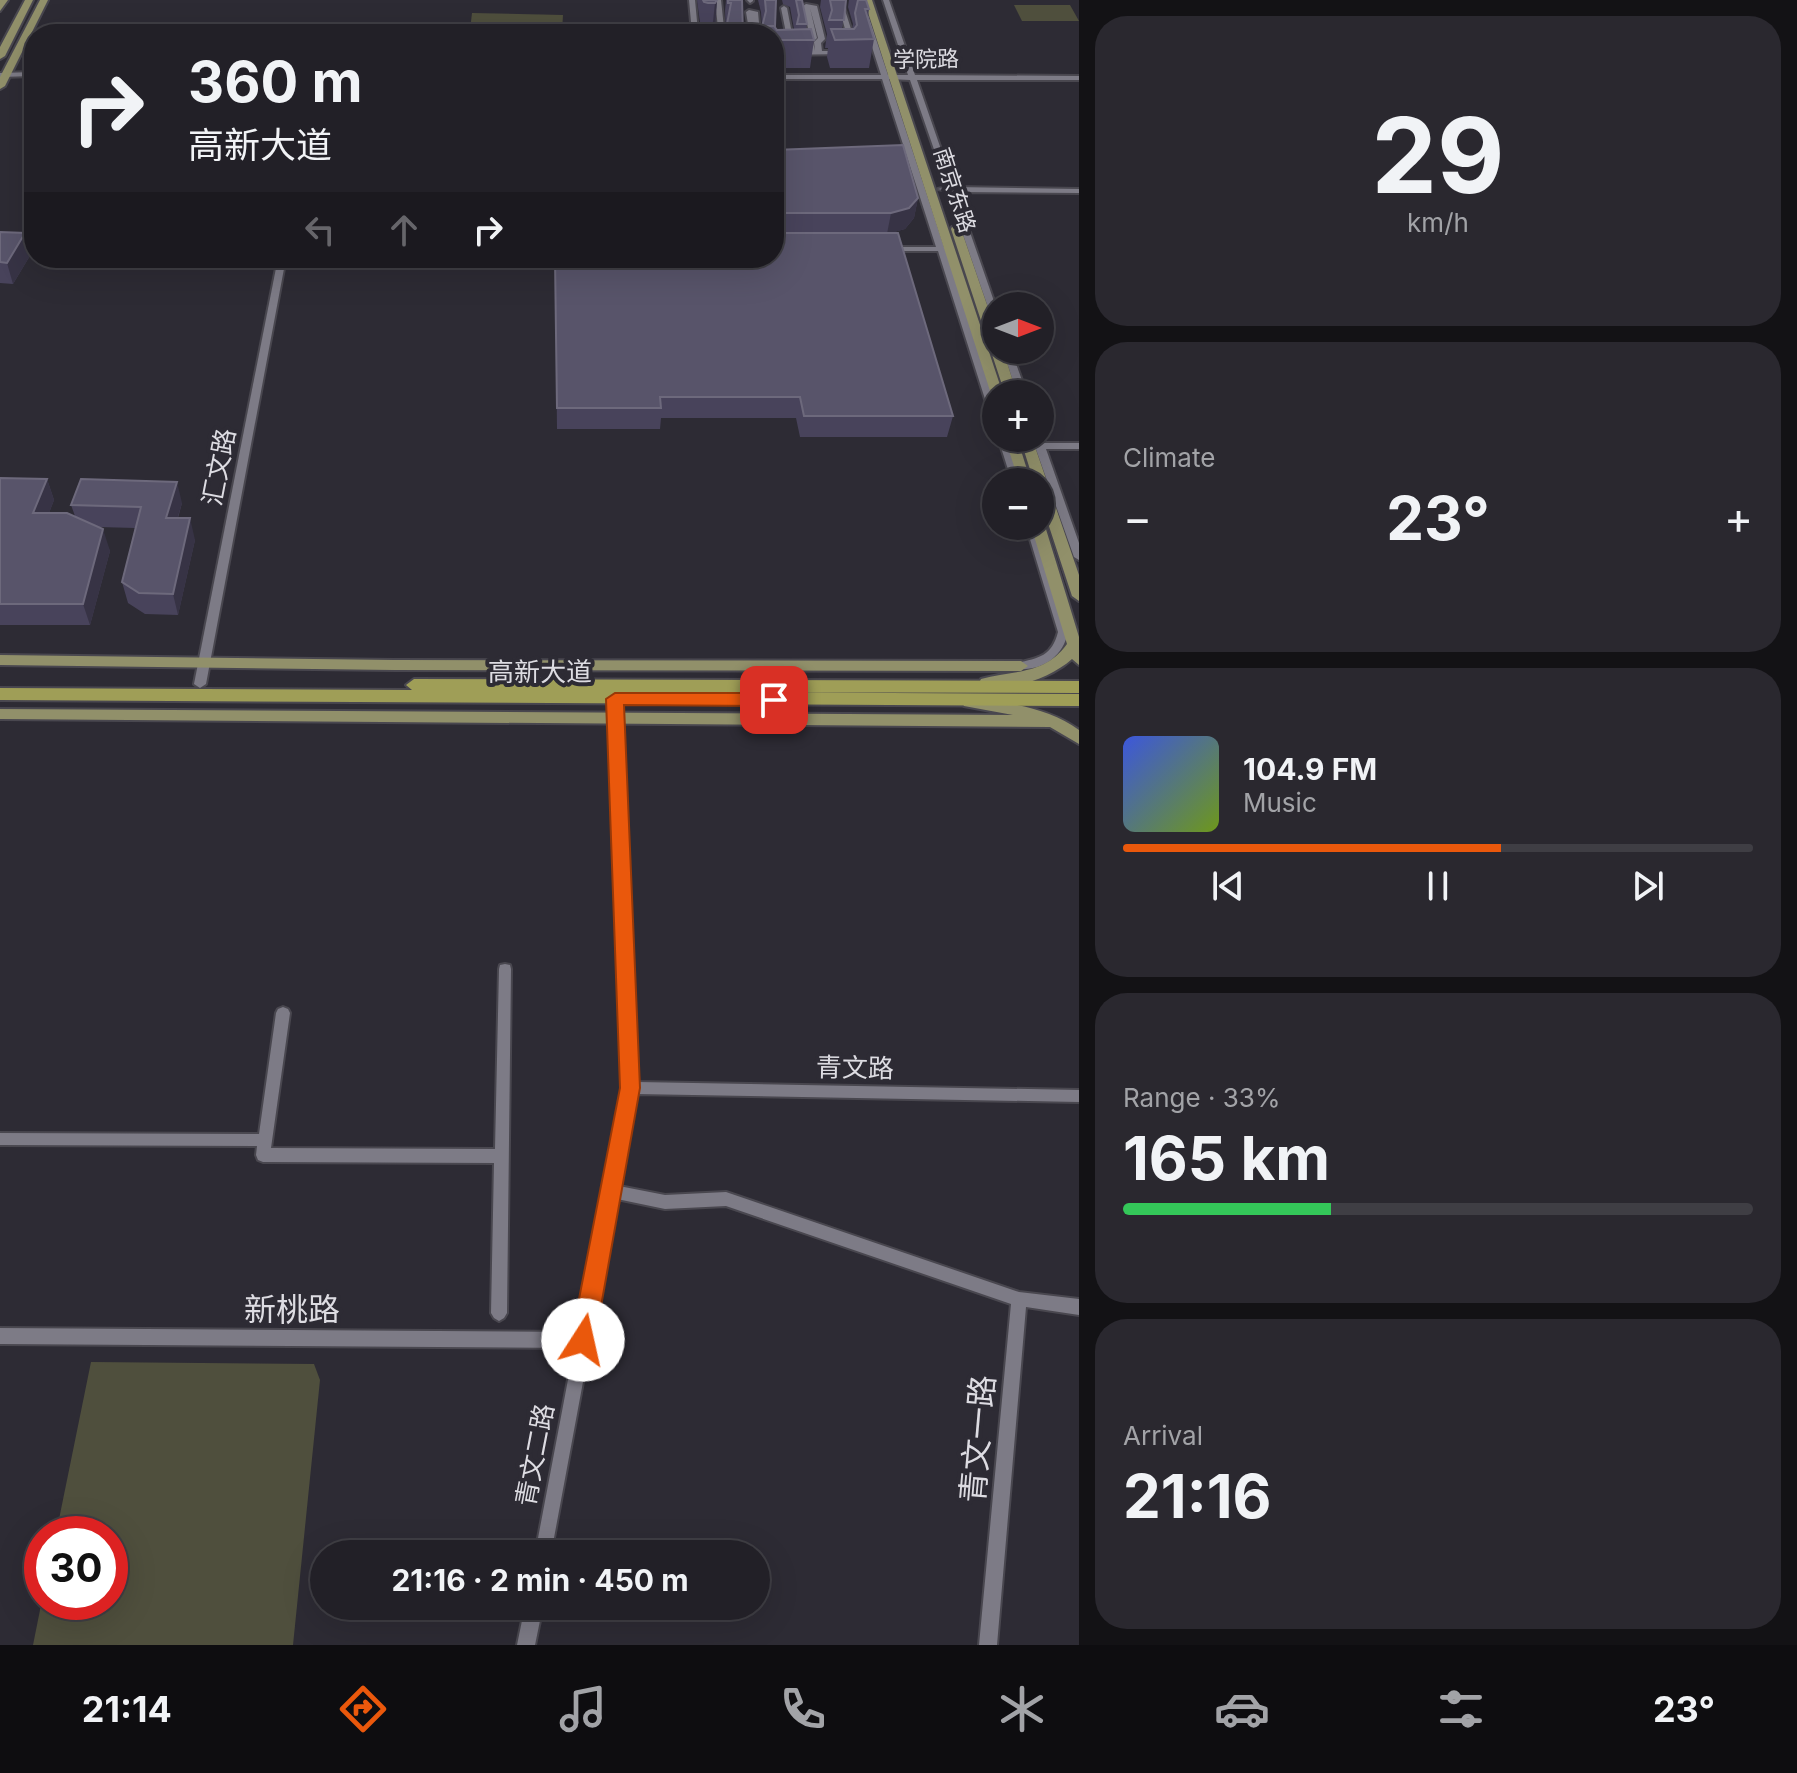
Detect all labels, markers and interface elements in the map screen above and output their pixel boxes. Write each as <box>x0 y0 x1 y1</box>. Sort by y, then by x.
street label: 学院路 <box>893 45 959 73</box>
text: 360 m <box>188 48 363 116</box>
icon: right <box>56 56 160 160</box>
text: 29 <box>1371 92 1505 218</box>
text: 高新大道 <box>188 123 332 167</box>
street label: 南京东路 <box>929 144 981 236</box>
text: km/h <box>1407 207 1469 238</box>
icon: left <box>298 208 342 252</box>
icon: ahead <box>382 208 426 252</box>
icon: right <box>466 208 510 252</box>
north arrow <box>982 292 1054 364</box>
map controls <box>982 292 1054 540</box>
button: + <box>982 380 1054 452</box>
street label: 汇文路 <box>196 426 241 508</box>
text: Climate <box>1123 442 1215 473</box>
button: − <box>982 468 1054 540</box>
text: 23° <box>1386 482 1490 554</box>
text: − <box>1123 491 1152 545</box>
text: + <box>1724 491 1753 545</box>
street label: 高新大道 <box>488 656 592 687</box>
pin <box>740 666 808 734</box>
icon: arrive <box>752 678 796 722</box>
text: 104.9 FM <box>1243 751 1377 787</box>
text: Music <box>1243 787 1317 818</box>
icon: previous <box>1206 864 1250 908</box>
icon: pause <box>1416 864 1460 908</box>
icon: next <box>1626 864 1670 908</box>
street label: 青文路 <box>816 1051 894 1084</box>
text: Range · 33% <box>1123 1082 1280 1113</box>
text: 165 km <box>1123 1122 1330 1194</box>
street label: 新桃路 <box>244 1290 340 1329</box>
position arrow <box>541 1298 625 1382</box>
street label: 青文一路 <box>952 1373 1003 1504</box>
street label: 青文二路 <box>509 1401 560 1509</box>
text: Arrival <box>1123 1420 1203 1451</box>
text: 21:16 <box>1123 1460 1272 1532</box>
speed limit sign: 30 <box>24 1516 128 1620</box>
text: 21:16 · 2 min · 450 m <box>391 1562 689 1598</box>
icon: directions <box>335 1681 391 1737</box>
icon: music <box>555 1681 611 1737</box>
icon: phone <box>775 1681 831 1737</box>
icon: climate <box>994 1681 1050 1737</box>
icon: car <box>1214 1681 1270 1737</box>
icon: filters <box>1433 1681 1489 1737</box>
text: 21:14 <box>82 1687 172 1731</box>
text: 23° <box>1653 1687 1715 1731</box>

